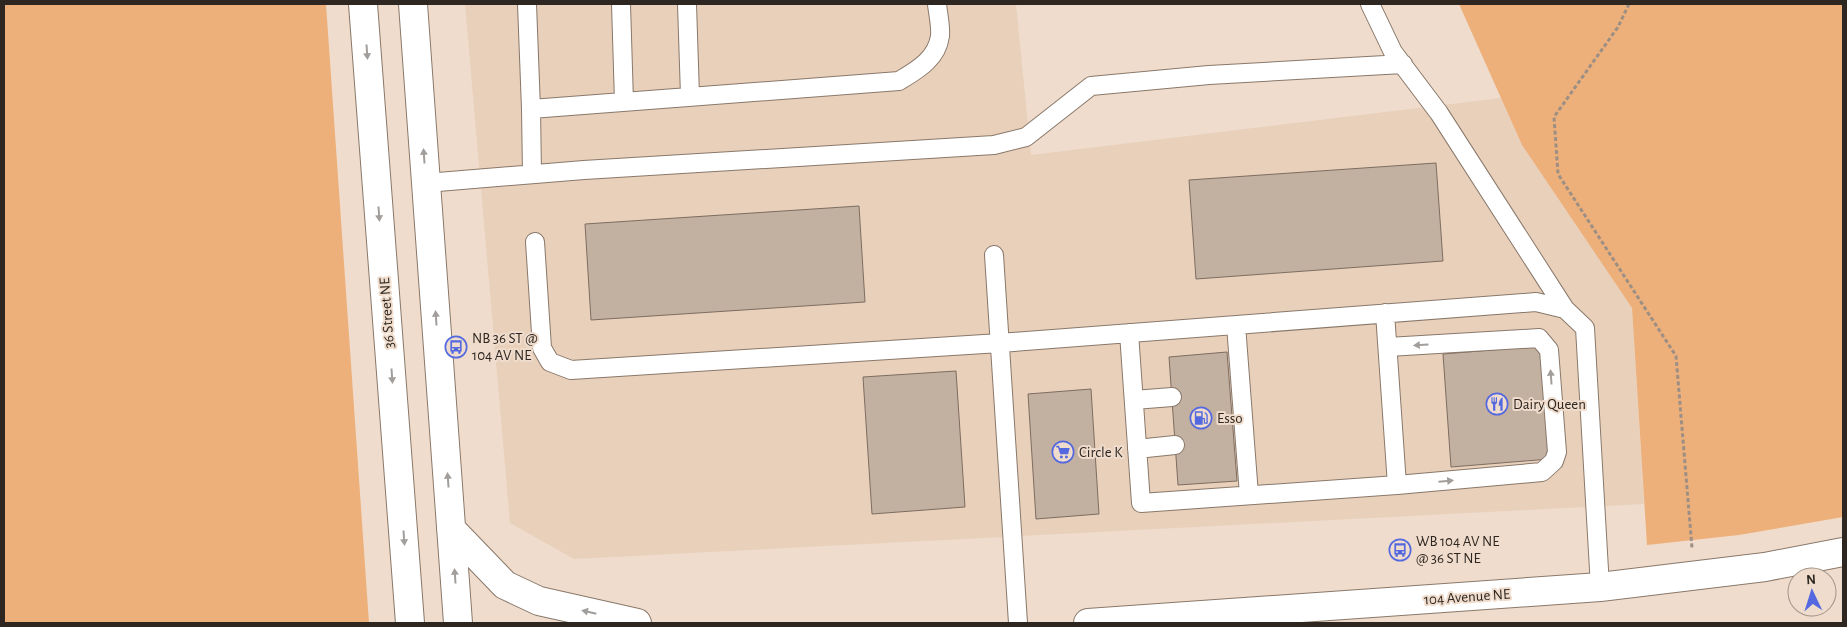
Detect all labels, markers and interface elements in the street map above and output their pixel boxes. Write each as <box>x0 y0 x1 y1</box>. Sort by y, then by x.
one-way arrow <box>364 45 372 61</box>
one-way arrow <box>420 148 428 164</box>
one-way arrow <box>376 207 384 223</box>
street label: 36 Street NE <box>377 277 397 349</box>
one-way arrow <box>432 310 440 326</box>
place label: NB 36 ST @ 104 AV NE <box>472 331 538 363</box>
bus stop icon: NB 36 ST @ 104 AV NE <box>444 335 468 359</box>
one-way arrow <box>1412 341 1428 349</box>
one-way arrow <box>388 369 396 385</box>
one-way arrow <box>1547 369 1555 385</box>
restaurant icon: Dairy Queen <box>1485 392 1509 416</box>
place label: Dairy Queen <box>1513 397 1586 412</box>
fuel station icon: Esso <box>1189 406 1213 430</box>
place label: Esso <box>1217 411 1243 426</box>
supermarket icon: Circle K <box>1051 440 1075 464</box>
place label: Circle K <box>1079 445 1123 460</box>
one-way arrow <box>444 472 452 488</box>
one-way arrow <box>1438 476 1454 484</box>
one-way arrow <box>400 531 408 547</box>
place label: WB 104 AV NE @ 36 ST NE <box>1416 534 1499 566</box>
bus stop icon: WB 104 AV NE @ 36 ST NE <box>1388 538 1412 562</box>
north arrow <box>1787 567 1837 617</box>
one-way arrow <box>451 568 459 584</box>
text: N <box>1806 573 1817 587</box>
street label: 104 Avenue NE <box>1423 587 1511 607</box>
one-way arrow <box>582 608 597 616</box>

